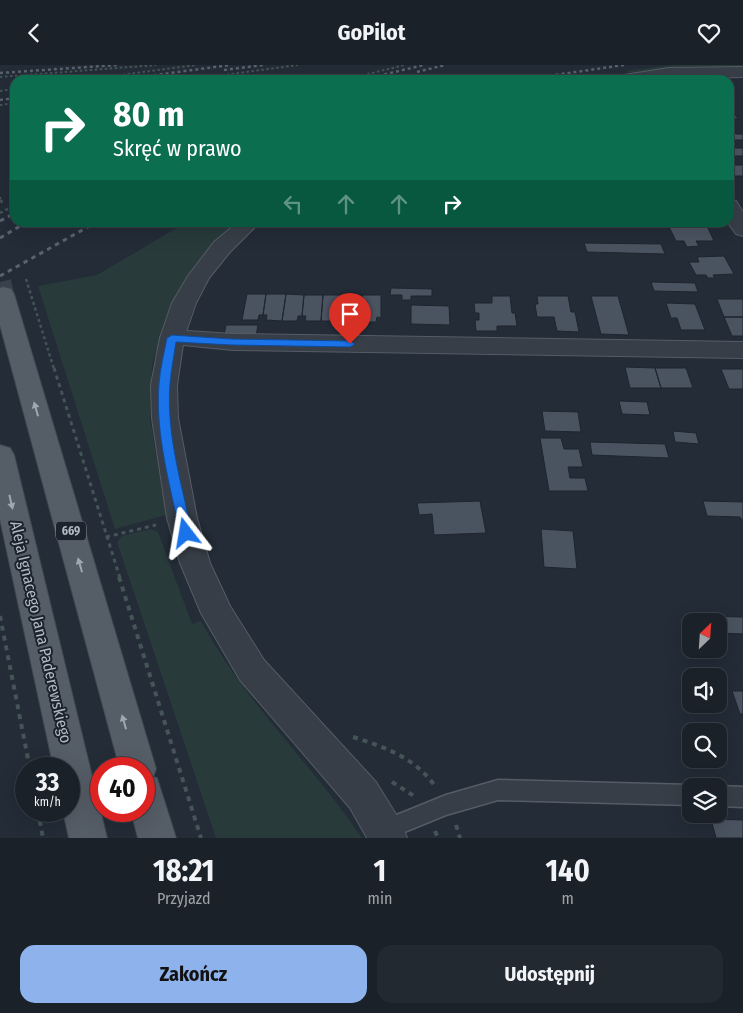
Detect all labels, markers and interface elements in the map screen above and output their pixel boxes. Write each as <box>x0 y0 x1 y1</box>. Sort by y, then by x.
icon: back <box>20 19 48 47</box>
text: GoPilot <box>338 19 405 46</box>
icon: heart <box>695 19 723 47</box>
text: 80 m <box>113 93 185 135</box>
icon: right <box>30 95 95 160</box>
text: Skręć w prawo <box>113 135 242 162</box>
icon: left <box>279 190 307 218</box>
icon: ahead <box>332 190 360 218</box>
icon: ahead <box>385 190 413 218</box>
icon: right <box>438 190 466 218</box>
pin <box>329 293 371 344</box>
icon: arrive <box>336 300 364 328</box>
one-way arrow <box>32 402 40 417</box>
one-way arrow <box>7 495 15 510</box>
position arrow <box>159 506 211 558</box>
street label: Aleja Ignacego Jana Paderewskiego <box>6 519 76 745</box>
road number: 669 <box>56 521 86 541</box>
one-way arrow <box>76 558 84 573</box>
north arrow <box>682 613 728 657</box>
map controls <box>682 613 727 823</box>
button: sound <box>682 668 727 713</box>
one-way arrow <box>120 714 128 729</box>
button: search <box>682 723 727 768</box>
speed limit sign: 40 <box>90 757 155 822</box>
text: 33 <box>36 768 59 798</box>
button: layers <box>682 778 727 823</box>
text: km/h <box>34 795 61 809</box>
text: 18:21 <box>153 853 215 889</box>
text: 1 <box>374 853 386 889</box>
text: 140 <box>545 853 590 889</box>
text: Przyjazd <box>157 889 211 908</box>
text: min <box>368 889 392 908</box>
text: m <box>562 889 574 908</box>
button: Zakończ <box>20 945 367 1003</box>
button: Udostępnij <box>377 945 723 1003</box>

